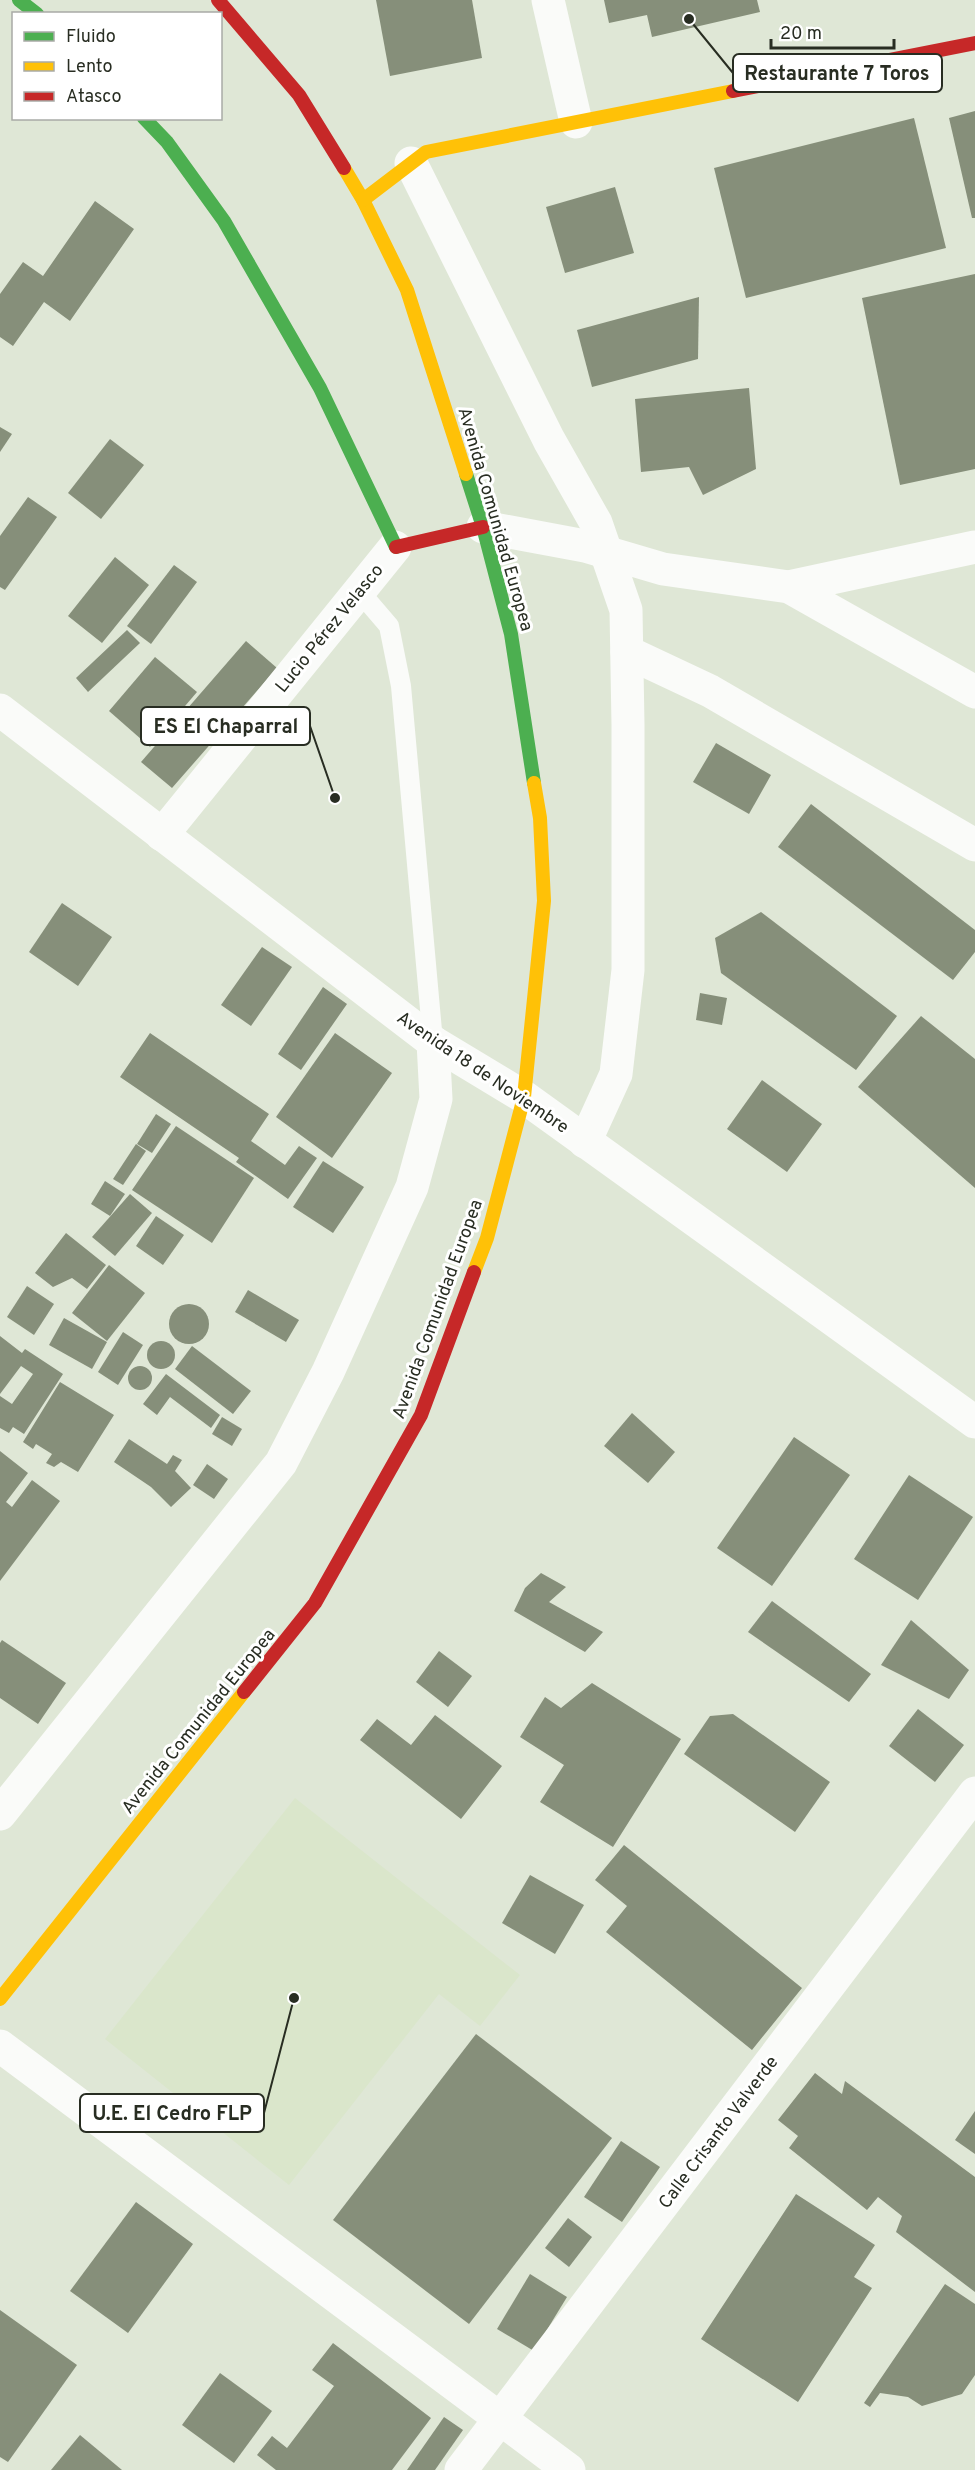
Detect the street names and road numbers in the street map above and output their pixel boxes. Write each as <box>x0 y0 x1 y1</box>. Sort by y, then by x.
street label: Avenida Comunidad Europea <box>452 405 538 634</box>
street label: Lucio Pérez Velasco <box>271 560 389 698</box>
street label: Avenida 18 de Noviembre <box>392 1007 573 1139</box>
street label: Avenida Comunidad Europea <box>388 1197 489 1422</box>
street label: Avenida Comunidad Europea <box>117 1625 281 1819</box>
street label: Calle Crisanto Valverde <box>654 2052 784 2214</box>

